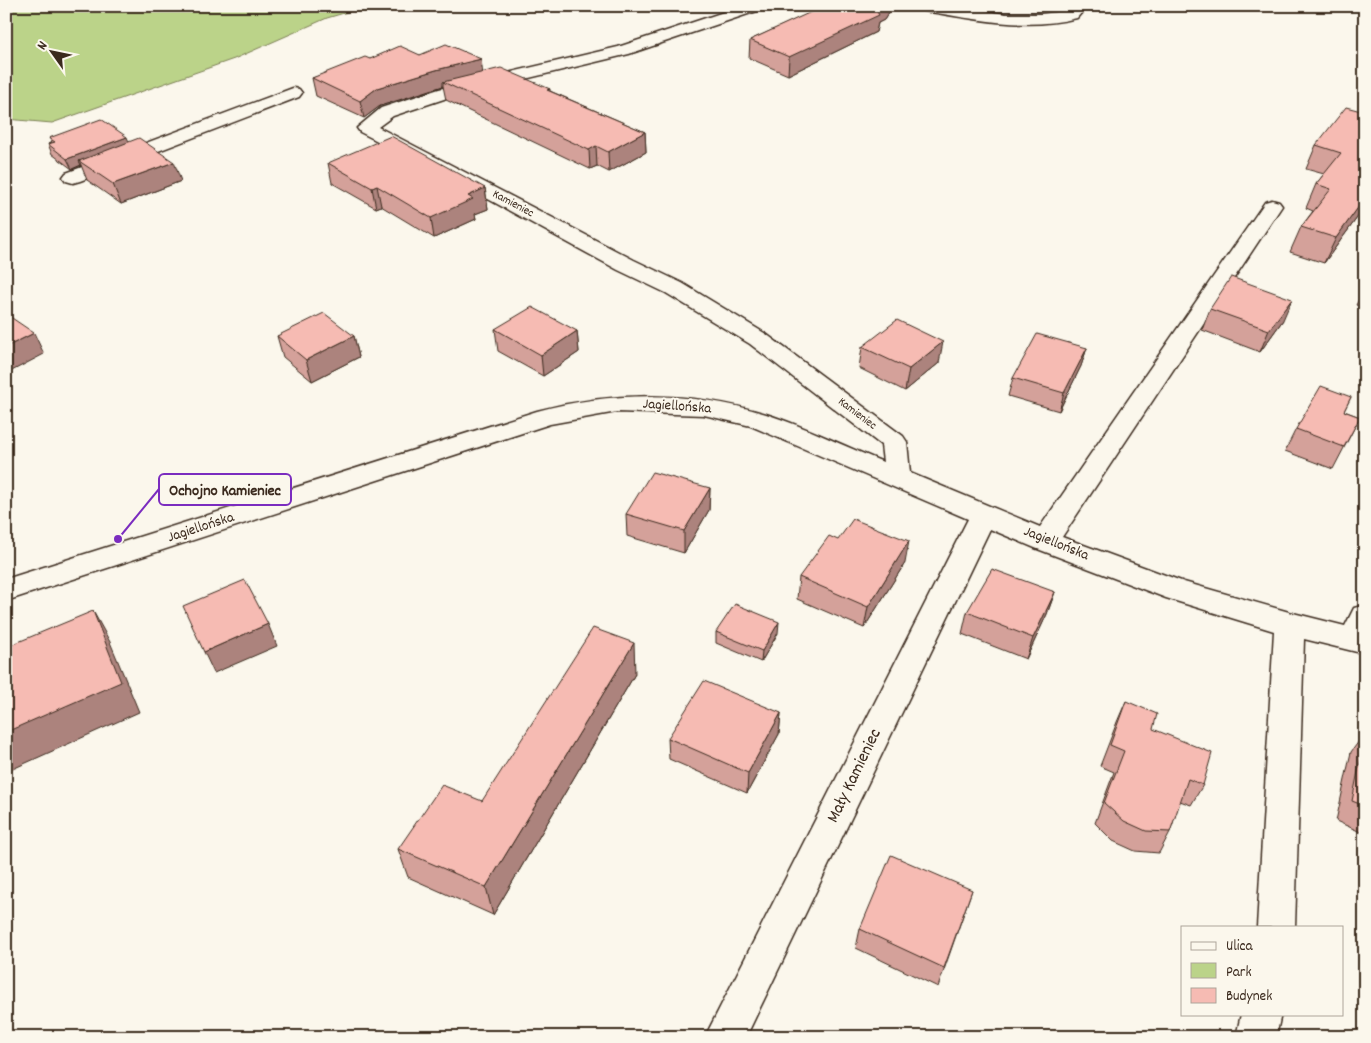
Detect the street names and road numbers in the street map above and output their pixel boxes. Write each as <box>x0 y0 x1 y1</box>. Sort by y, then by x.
street label: Kamieniec <box>489 186 537 222</box>
street label: Jagiellońska <box>642 394 713 420</box>
street label: Kamieniec <box>834 394 880 434</box>
street label: Jagiellońska <box>165 507 238 549</box>
street label: Jagiellońska <box>1020 521 1093 567</box>
street label: Mały Kamieniec <box>821 725 889 827</box>

